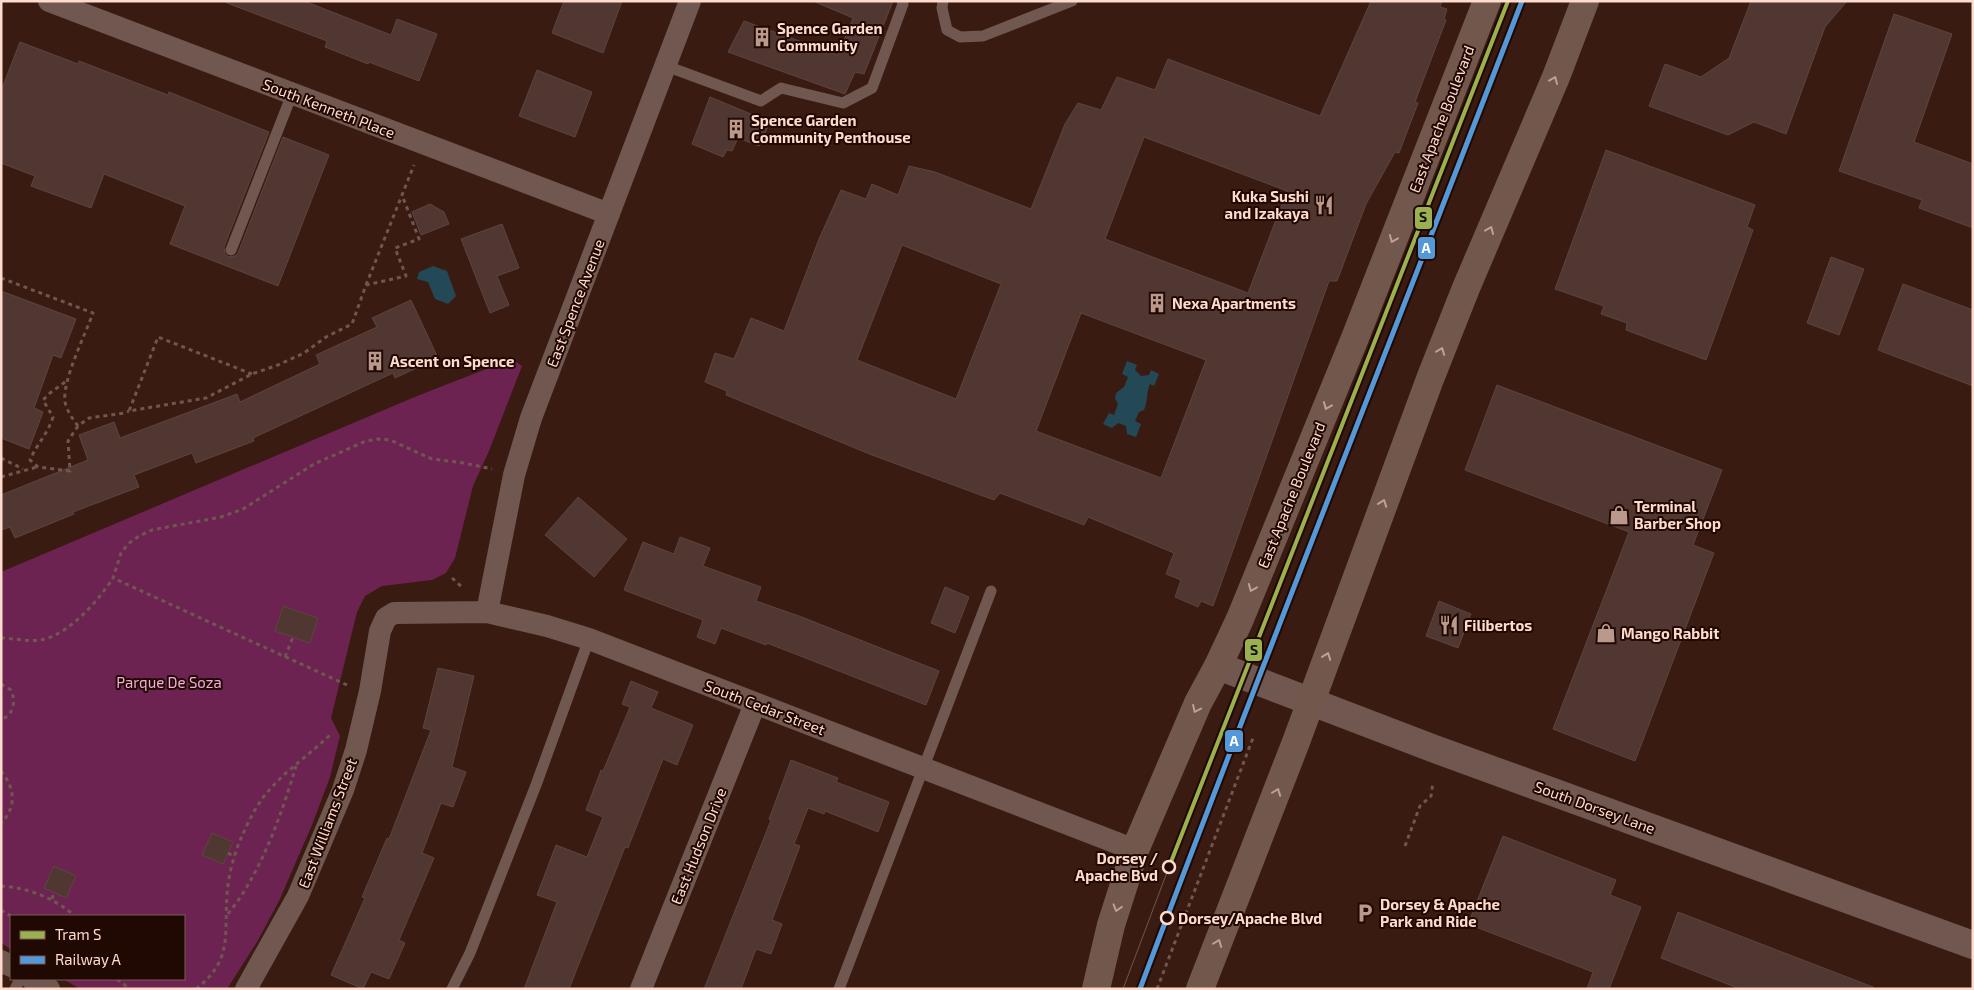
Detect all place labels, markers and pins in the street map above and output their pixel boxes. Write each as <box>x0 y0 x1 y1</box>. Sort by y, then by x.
place label: Spence Garden Community <box>777 19 883 55</box>
building icon: Spence Garden Community <box>751 26 773 48</box>
place label: Spence Garden Community Penthouse <box>751 111 911 147</box>
building icon: Spence Garden Community Penthouse <box>725 118 747 140</box>
place label: Kuka Sushi and Izakaya <box>1225 187 1309 223</box>
restaurant icon: Kuka Sushi and Izakaya <box>1313 194 1335 216</box>
building icon: Nexa Apartments <box>1146 292 1168 314</box>
place label: Nexa Apartments <box>1172 294 1296 312</box>
building icon: Ascent on Spence <box>364 350 386 372</box>
place label: Ascent on Spence <box>390 352 515 370</box>
place label: Terminal Barber Shop <box>1634 497 1721 532</box>
shop icon: Terminal Barber Shop <box>1608 504 1630 526</box>
restaurant icon: Filibertos <box>1438 614 1460 636</box>
place label: Filibertos <box>1464 616 1532 634</box>
shop icon: Mango Rabbit <box>1595 622 1617 644</box>
place label: Mango Rabbit <box>1621 624 1719 642</box>
place label: Dorsey / Apache Bvd <box>1075 849 1158 884</box>
marker: Dorsey / Apache Bvd <box>1162 860 1176 874</box>
place label: Dorsey & Apache Park and Ride <box>1380 895 1500 930</box>
parking icon: Dorsey & Apache Park and Ride <box>1354 902 1376 924</box>
place label: Dorsey/Apache Blvd <box>1178 909 1322 928</box>
marker: Dorsey/Apache Blvd <box>1160 911 1174 925</box>

